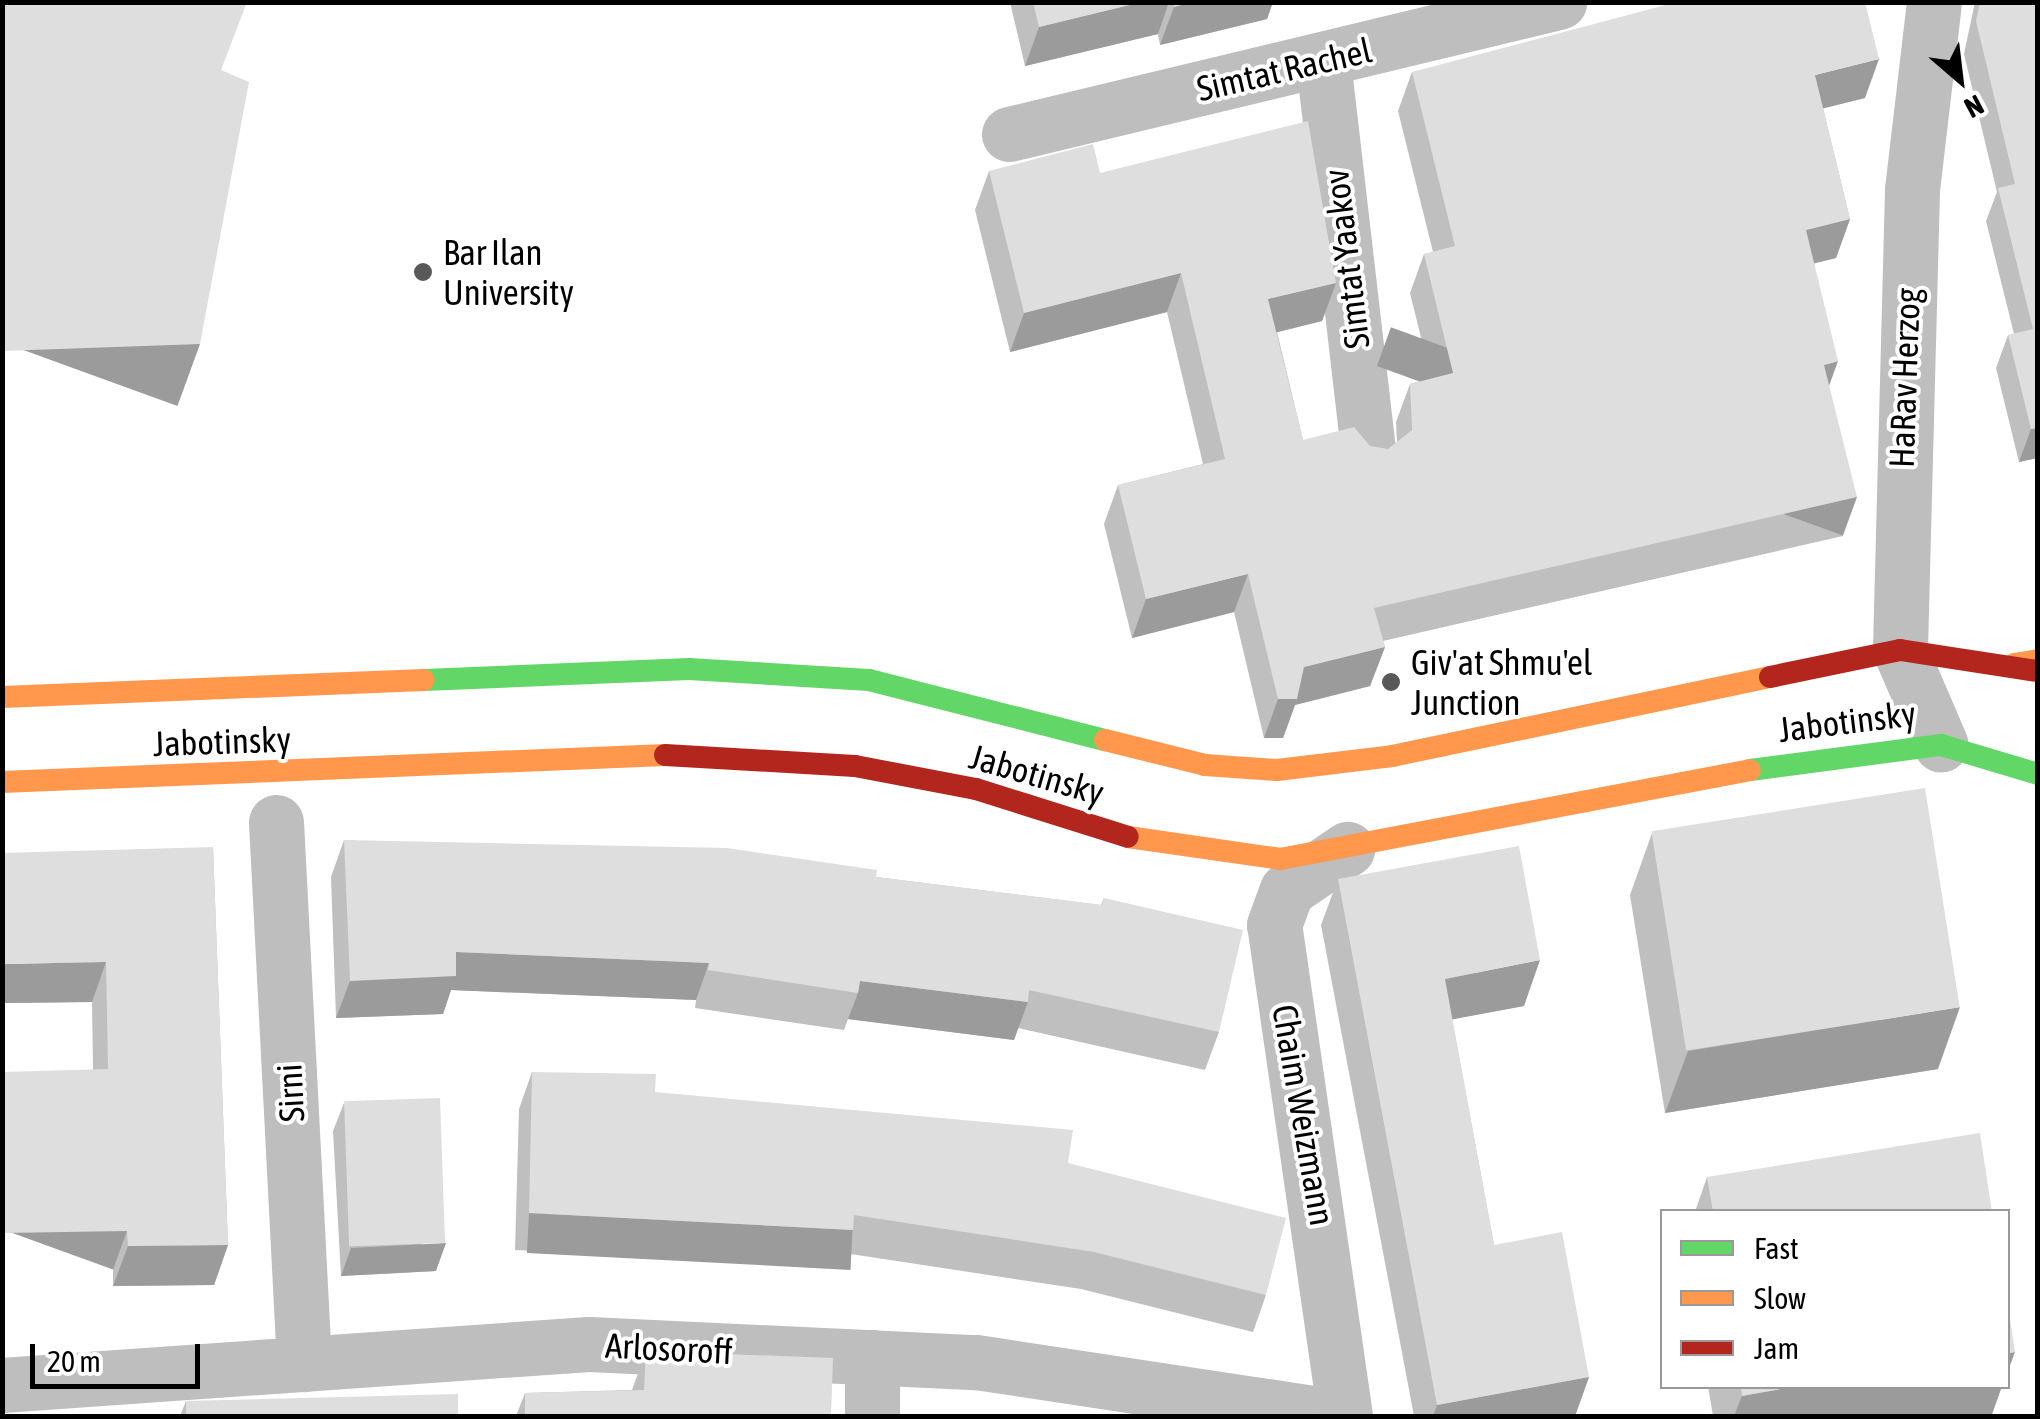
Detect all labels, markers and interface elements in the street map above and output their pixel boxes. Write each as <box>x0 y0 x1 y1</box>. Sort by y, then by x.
street label: Simtat Rachel <box>1193 29 1375 109</box>
north arrow <box>1910 30 2010 130</box>
text: N <box>1959 88 1989 124</box>
street label: Simtat Yaakov <box>1314 167 1378 351</box>
place label: Bar Ilan University <box>443 231 574 313</box>
marker: Bar Ilan University <box>412 261 434 283</box>
street label: HaRav Herzog <box>1880 287 1928 469</box>
place label: Giv'at Shmu'el Junction <box>1411 641 1592 723</box>
marker: Giv'at Shmu'el Junction <box>1380 671 1402 693</box>
street label: Jabotinsky <box>1776 692 1918 750</box>
street label: Jabotinsky <box>152 718 292 764</box>
street label: Jabotinsky <box>965 735 1109 813</box>
street label: Chaim Weizmann <box>1264 1001 1344 1229</box>
street label: Sirni <box>268 1063 312 1123</box>
legend <box>1660 1209 2010 1389</box>
text: Fast <box>1754 1231 1799 1265</box>
text: Slow <box>1754 1281 1806 1315</box>
scale bar <box>35 1324 205 1386</box>
street label: Arlosoroff <box>604 1324 734 1372</box>
text: Jam <box>1754 1331 1799 1365</box>
text: 20 m <box>47 1344 101 1378</box>

